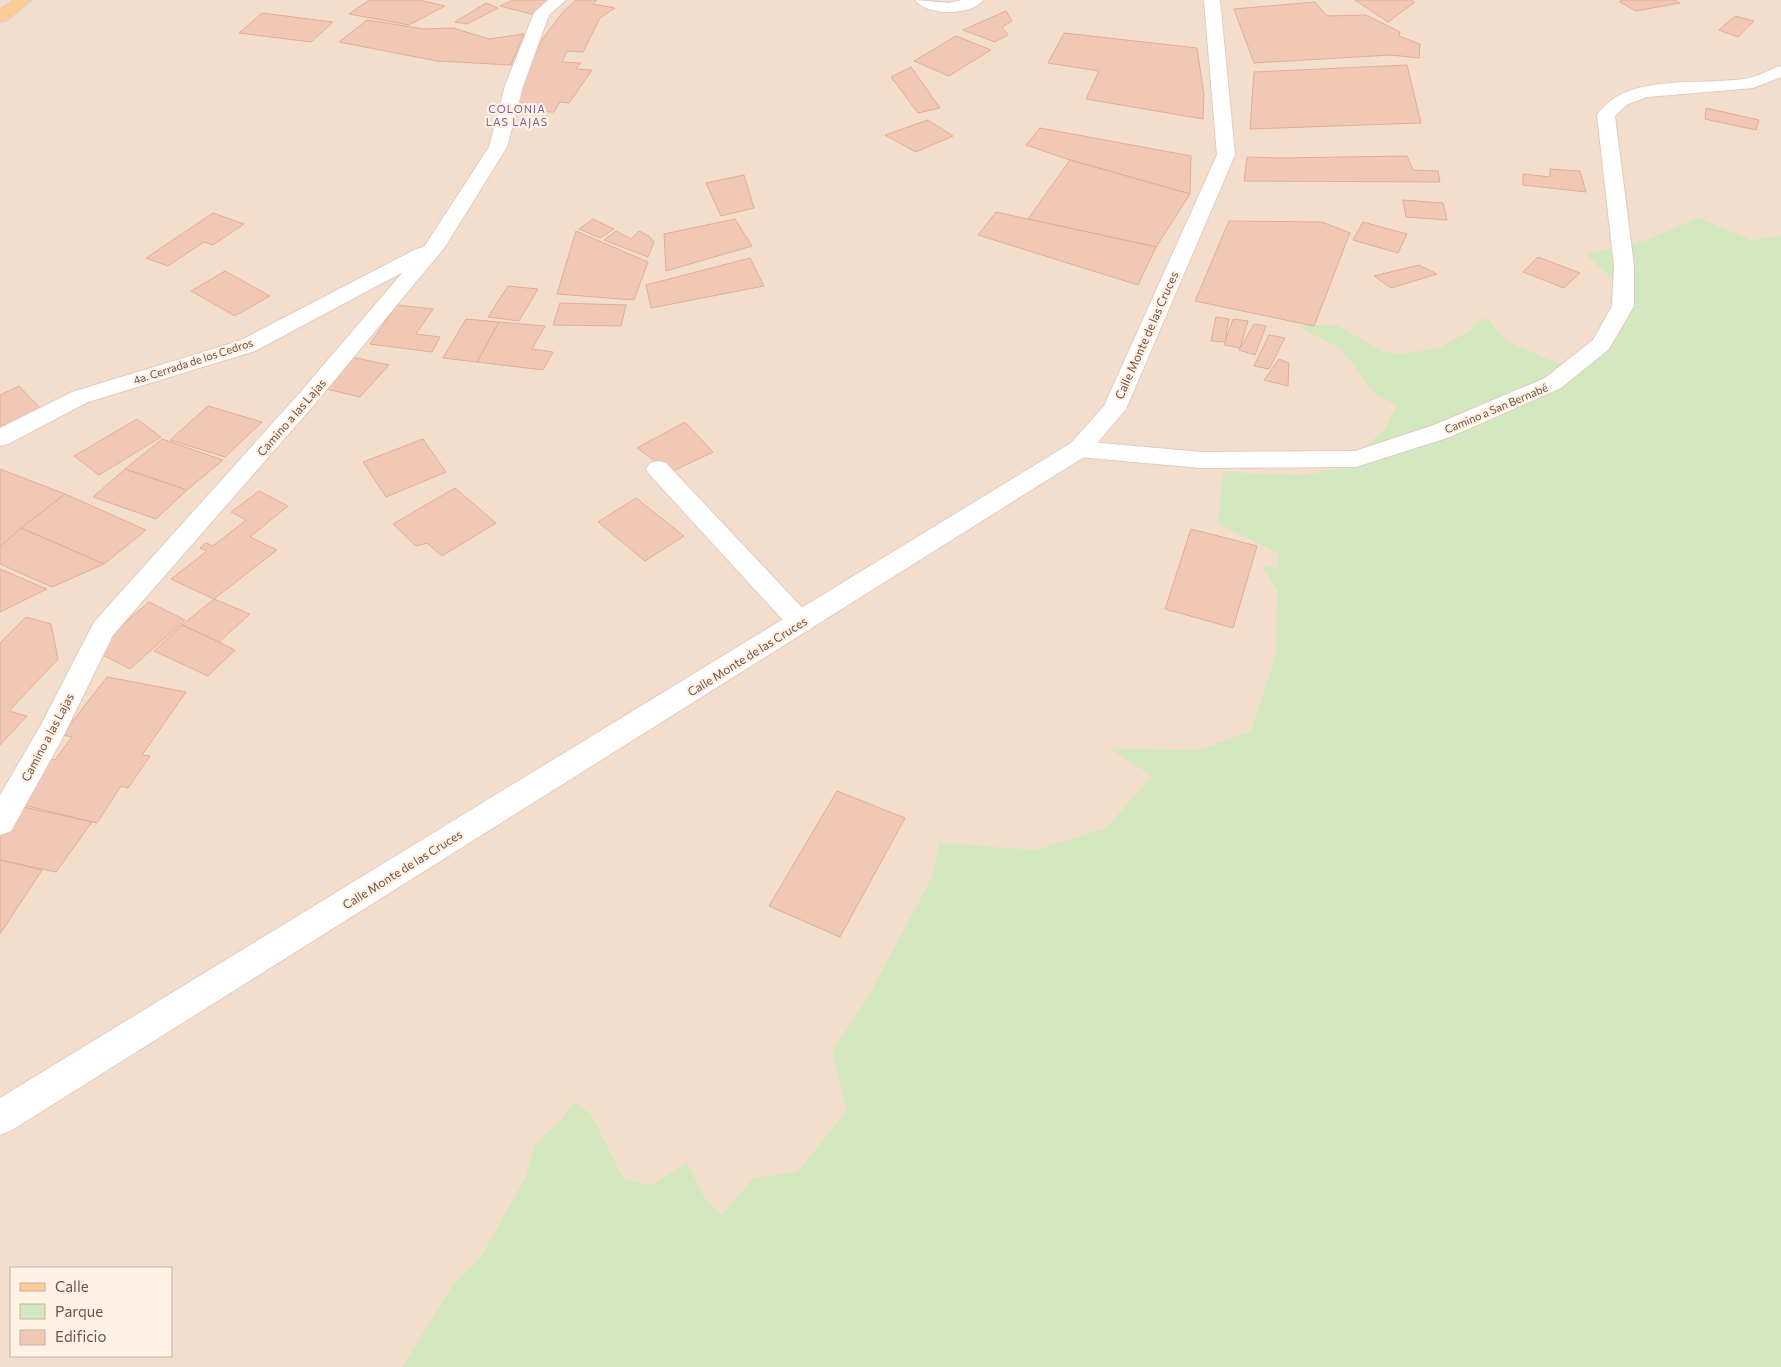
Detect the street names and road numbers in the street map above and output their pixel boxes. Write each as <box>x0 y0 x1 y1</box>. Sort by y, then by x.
street label: Calle Monte de las Cruces <box>1111 269 1181 401</box>
street label: 4a. Cerrada de los Cedros <box>132 335 254 387</box>
street label: Camino a las Lajas <box>254 375 328 459</box>
street label: Camino a San Bernabé <box>1442 380 1550 436</box>
street label: Calle Monte de las Cruces <box>685 613 809 699</box>
street label: Camino a las Lajas <box>18 690 76 784</box>
street label: Calle Monte de las Cruces <box>340 826 464 912</box>

